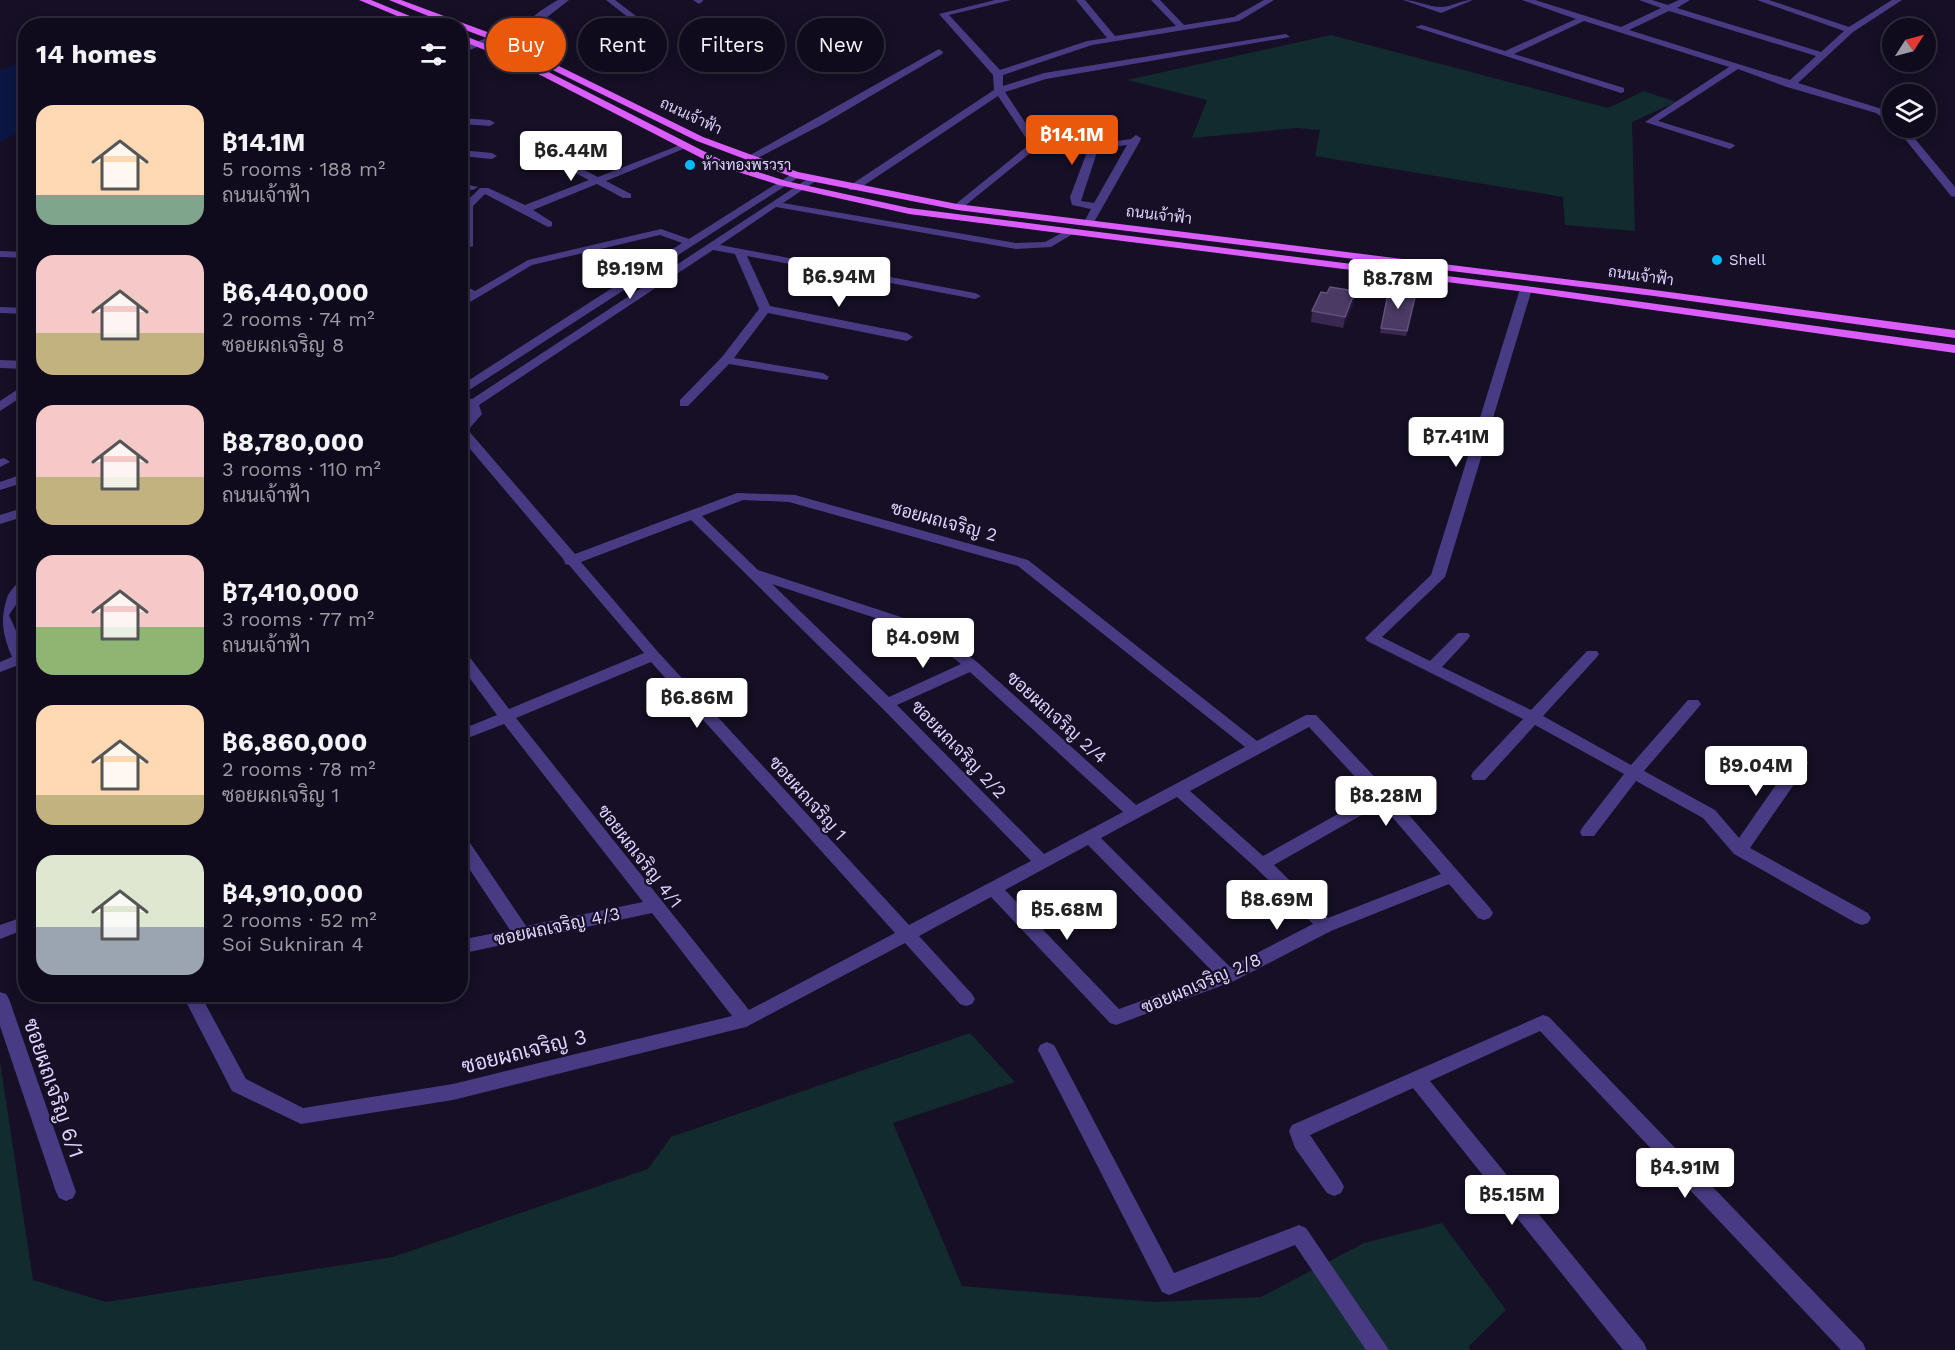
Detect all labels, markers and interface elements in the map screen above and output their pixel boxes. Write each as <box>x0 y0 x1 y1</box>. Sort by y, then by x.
chip: Buy <box>486 18 566 72</box>
chip: Rent <box>578 18 667 72</box>
chip: Filters <box>679 18 785 72</box>
chip: New <box>797 18 884 72</box>
north arrow <box>1882 18 1936 72</box>
map controls <box>1882 18 1936 138</box>
icon: filters <box>417 38 450 71</box>
text: 14 homes <box>36 39 157 69</box>
button: layers <box>1882 84 1936 138</box>
street label: ถนนเจ้าฟ้า <box>657 93 725 138</box>
pin: ฿14.1M <box>1023 115 1121 166</box>
text: ฿14.1M <box>1040 122 1104 146</box>
text: ฿14.1M <box>222 127 305 157</box>
icon: home <box>84 129 156 201</box>
pin: ฿6.44M <box>522 131 620 182</box>
text: ฿6.44M <box>534 138 608 162</box>
place label: ห้างทองพรวรา <box>702 155 791 174</box>
text: 5 rooms · 188 m² <box>222 157 385 181</box>
marker: ห้างทองพรวรา <box>683 158 697 172</box>
text: ถนนเจ้าฟ้า <box>222 183 310 207</box>
street label: ถนนเจ้าฟ้า <box>1125 201 1193 228</box>
pin: ฿9.19M <box>581 249 679 300</box>
place label: Shell <box>1729 251 1766 269</box>
marker: Shell <box>1710 253 1724 267</box>
text: ฿9.19M <box>596 256 664 280</box>
pin: ฿6.94M <box>790 257 888 308</box>
pin: ฿8.78M <box>1349 259 1447 310</box>
street label: ถนนเจ้าฟ้า <box>1607 261 1675 290</box>
text: ฿6.94M <box>802 264 876 288</box>
text: ฿8.78M <box>1363 266 1433 290</box>
text: ฿6,440,000 <box>222 277 369 307</box>
icon: home <box>84 279 156 351</box>
text: 2 rooms · 74 m² <box>222 307 375 331</box>
text: ซอยผถเจริญ 8 <box>222 333 344 357</box>
pin: ฿7.41M <box>1407 417 1505 468</box>
text: ฿7.41M <box>1423 424 1489 448</box>
text: ฿8,780,000 <box>222 427 364 457</box>
icon: home <box>84 429 156 501</box>
text: 3 rooms · 110 m² <box>222 457 381 481</box>
text: ถนนเจ้าฟ้า <box>222 483 310 507</box>
street label: ซอยผถเจริญ 2 <box>888 497 1000 546</box>
text: ฿7,410,000 <box>222 577 359 607</box>
icon: home <box>84 579 156 651</box>
text: 3 rooms · 77 m² <box>222 607 374 631</box>
pin: ฿4.09M <box>874 618 972 669</box>
text: ฿4.09M <box>886 625 960 649</box>
text: ถนนเจ้าฟ้า <box>222 633 310 657</box>
street label: ซอยผถเจริญ 2/4 <box>1002 667 1111 768</box>
pin: ฿6.86M <box>648 678 746 729</box>
text: ฿6.86M <box>660 685 734 709</box>
street label: ซอยผถเจริญ 2/2 <box>906 696 1011 803</box>
text: ฿6,860,000 <box>222 727 368 757</box>
icon: home <box>84 729 156 801</box>
pin: ฿9.04M <box>1707 746 1805 797</box>
street label: ซอยผถเจริญ 1 <box>764 752 851 845</box>
text: ฿9.04M <box>1719 753 1793 777</box>
text: 2 rooms · 78 m² <box>222 757 376 781</box>
pin: ฿8.28M <box>1337 776 1435 827</box>
text: ซอยผถเจริญ 1 <box>222 783 339 807</box>
text: ฿8.28M <box>1349 783 1423 807</box>
street label: ซอยผถเจริญ 4/1 <box>592 800 687 912</box>
text: ฿4,910,000 <box>222 878 363 908</box>
icon: home <box>84 879 156 951</box>
pin: ฿8.69M <box>1228 880 1326 931</box>
text: ฿8.69M <box>1240 887 1314 911</box>
pin: ฿5.68M <box>1018 890 1116 941</box>
text: ฿5.68M <box>1031 897 1103 921</box>
street label: ซอยผถเจริญ 4/3 <box>492 902 622 951</box>
text: 2 rooms · 52 m² <box>222 908 377 932</box>
text: Soi Sukniran 4 <box>222 932 364 956</box>
street label: ซอยผถเจริญ 2/8 <box>1138 948 1264 1019</box>
street label: ซอยผถเจริญ 6/1 <box>18 1015 90 1161</box>
street label: ซอยผถเจริญ 3 <box>459 1023 589 1079</box>
pin: ฿4.91M <box>1636 1148 1734 1199</box>
text: ฿4.91M <box>1650 1155 1720 1179</box>
pin: ฿5.15M <box>1463 1175 1561 1226</box>
text: ฿5.15M <box>1479 1182 1545 1206</box>

